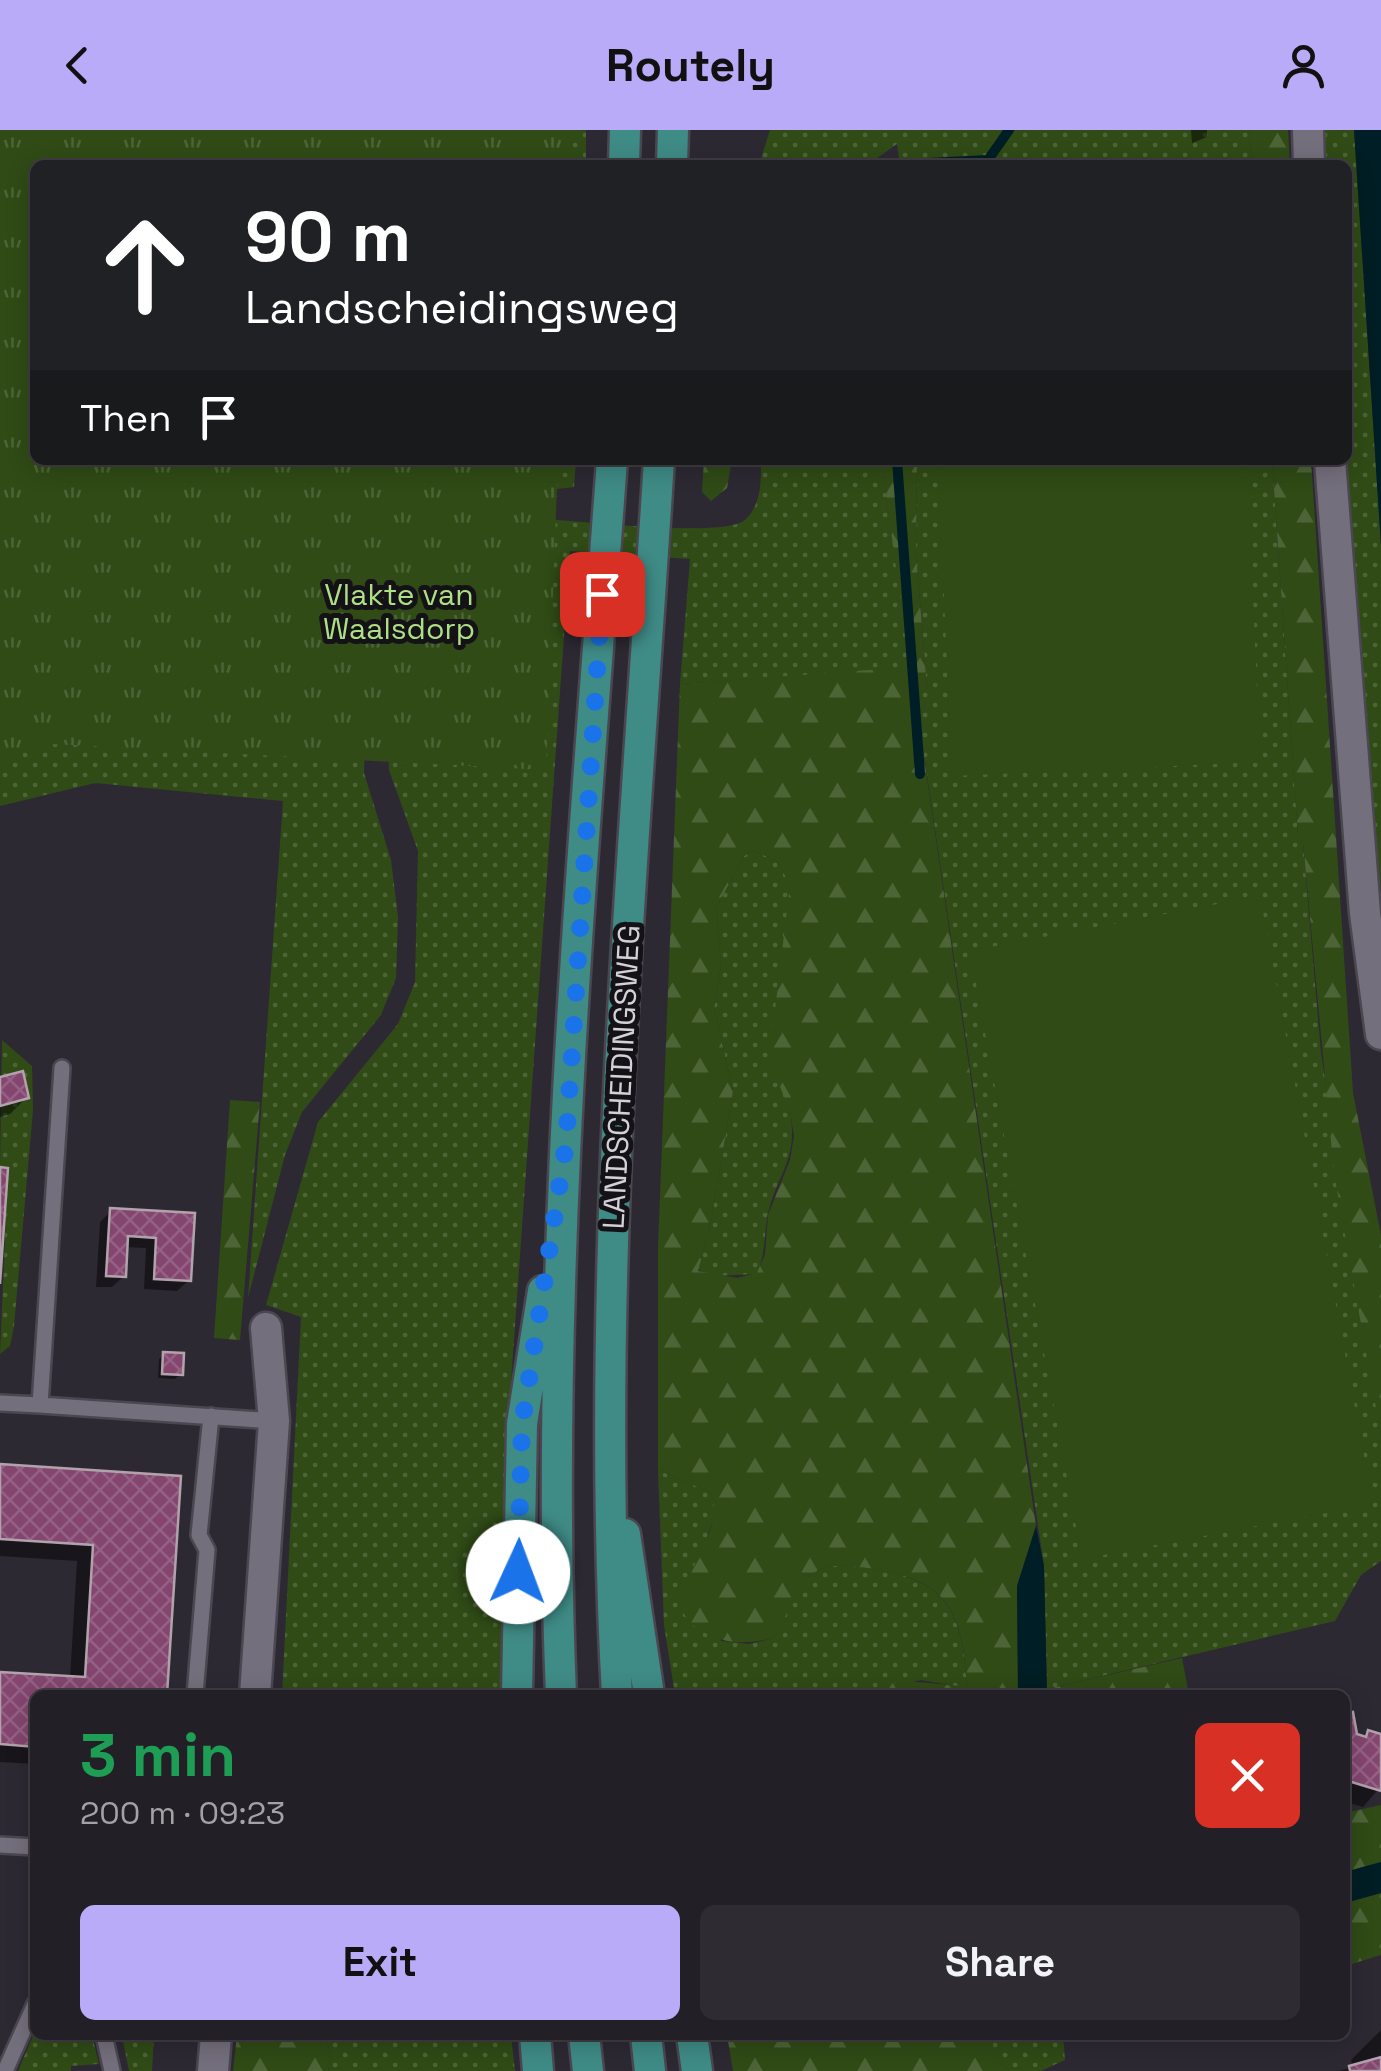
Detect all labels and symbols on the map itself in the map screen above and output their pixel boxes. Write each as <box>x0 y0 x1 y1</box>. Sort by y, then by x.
pin <box>560 552 645 637</box>
park label: Vlakte van Waalsdorp <box>323 575 475 648</box>
street label: LANDSCHEIDINGSWEG <box>594 924 648 1230</box>
position arrow <box>466 1520 570 1624</box>

